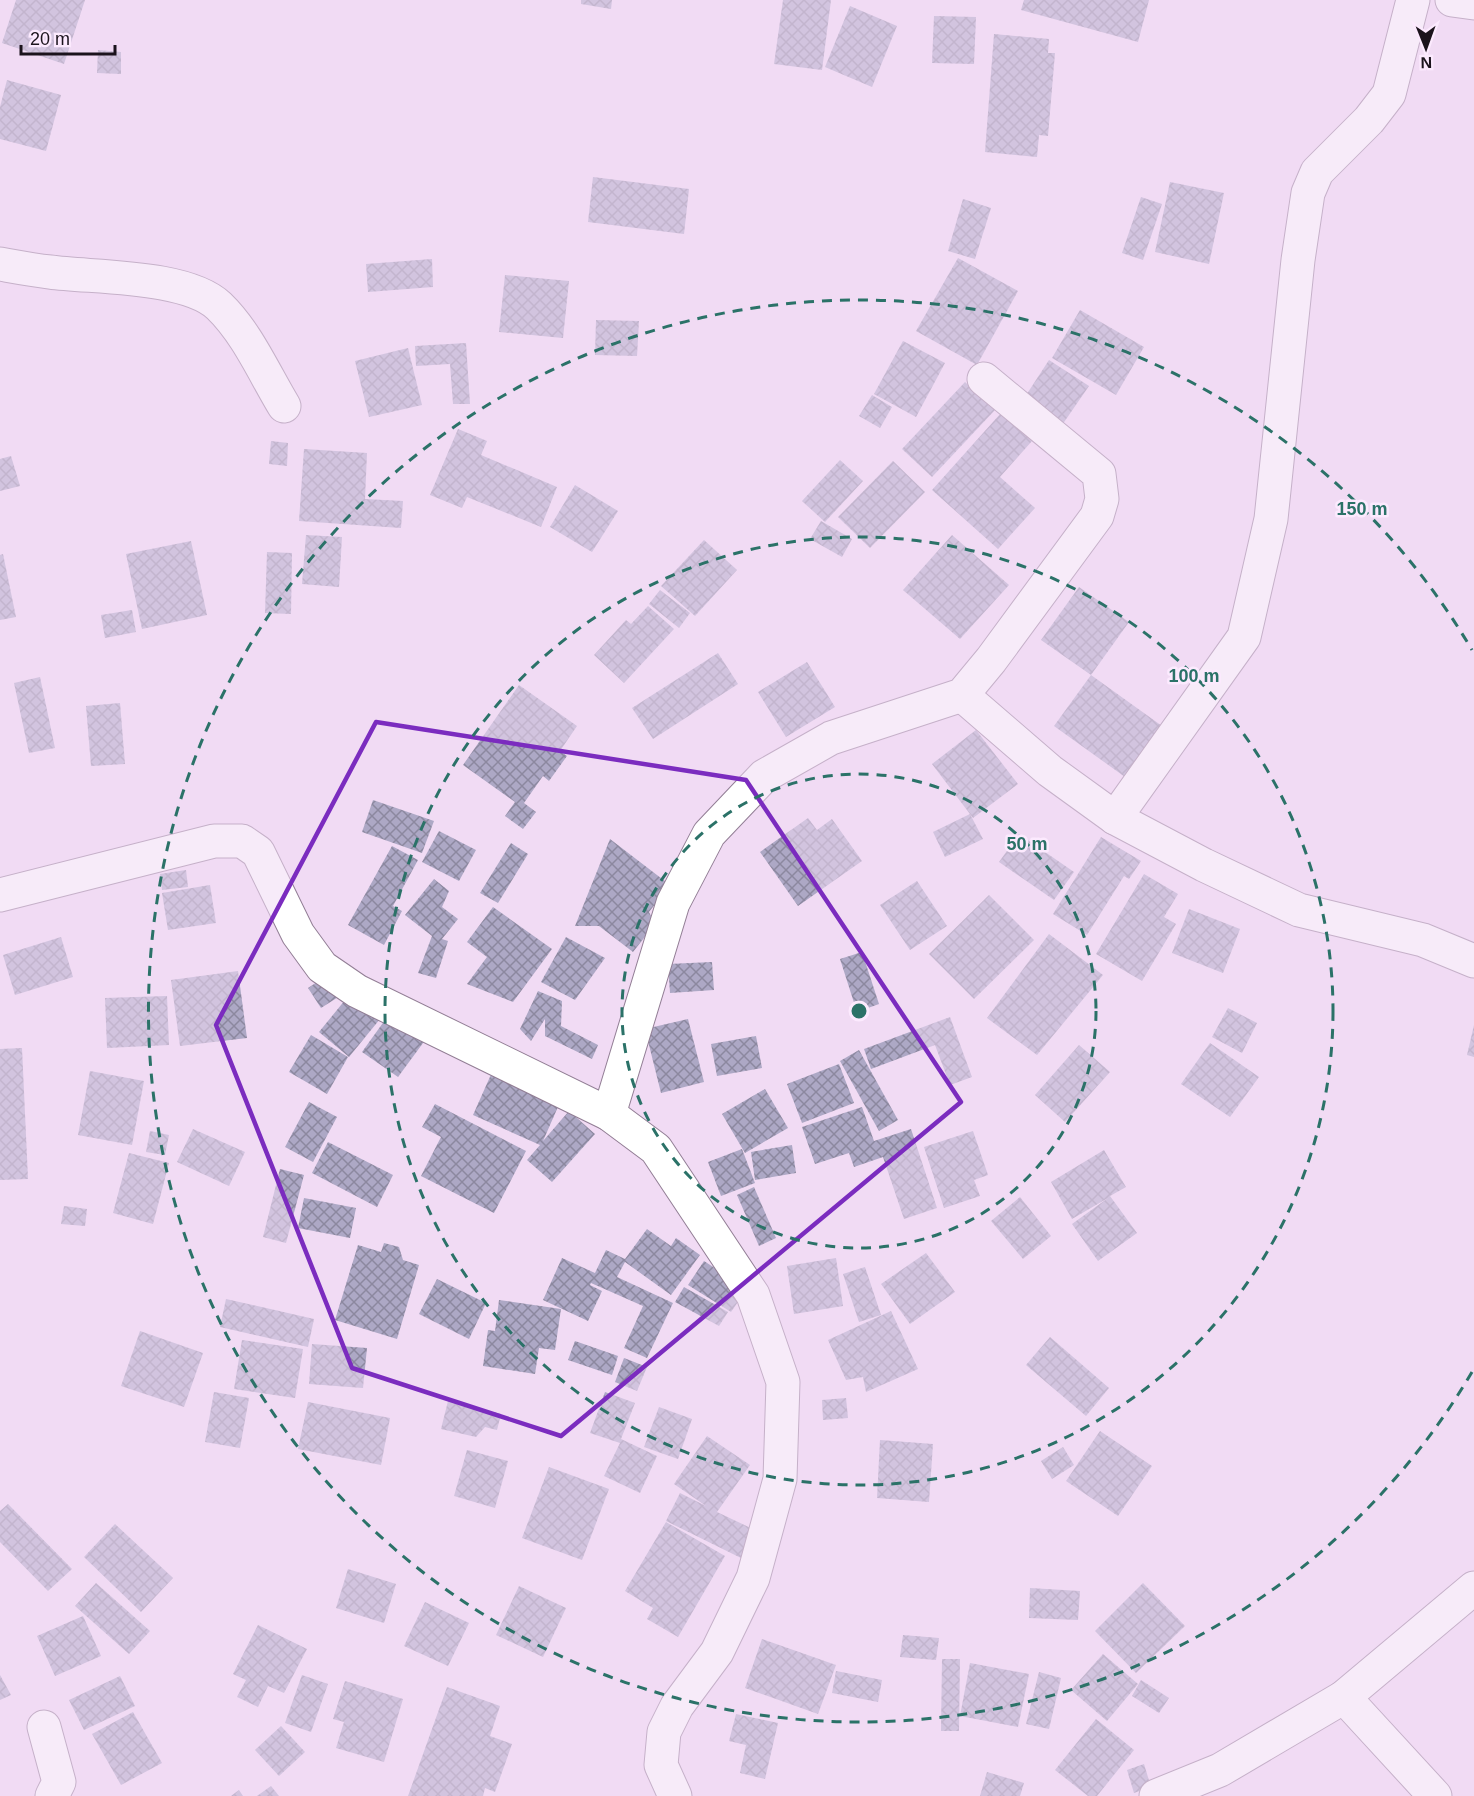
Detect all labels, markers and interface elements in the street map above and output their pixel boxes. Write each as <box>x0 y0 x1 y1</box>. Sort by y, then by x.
scale bar <box>21 18 116 56</box>
north arrow <box>1396 18 1456 78</box>
text: 20 m <box>30 29 70 49</box>
text: N <box>1420 54 1432 71</box>
text: 150 m <box>1336 499 1388 519</box>
text: 100 m <box>1168 666 1220 686</box>
text: 50 m <box>1006 834 1048 854</box>
centre of rings <box>849 1001 869 1021</box>

